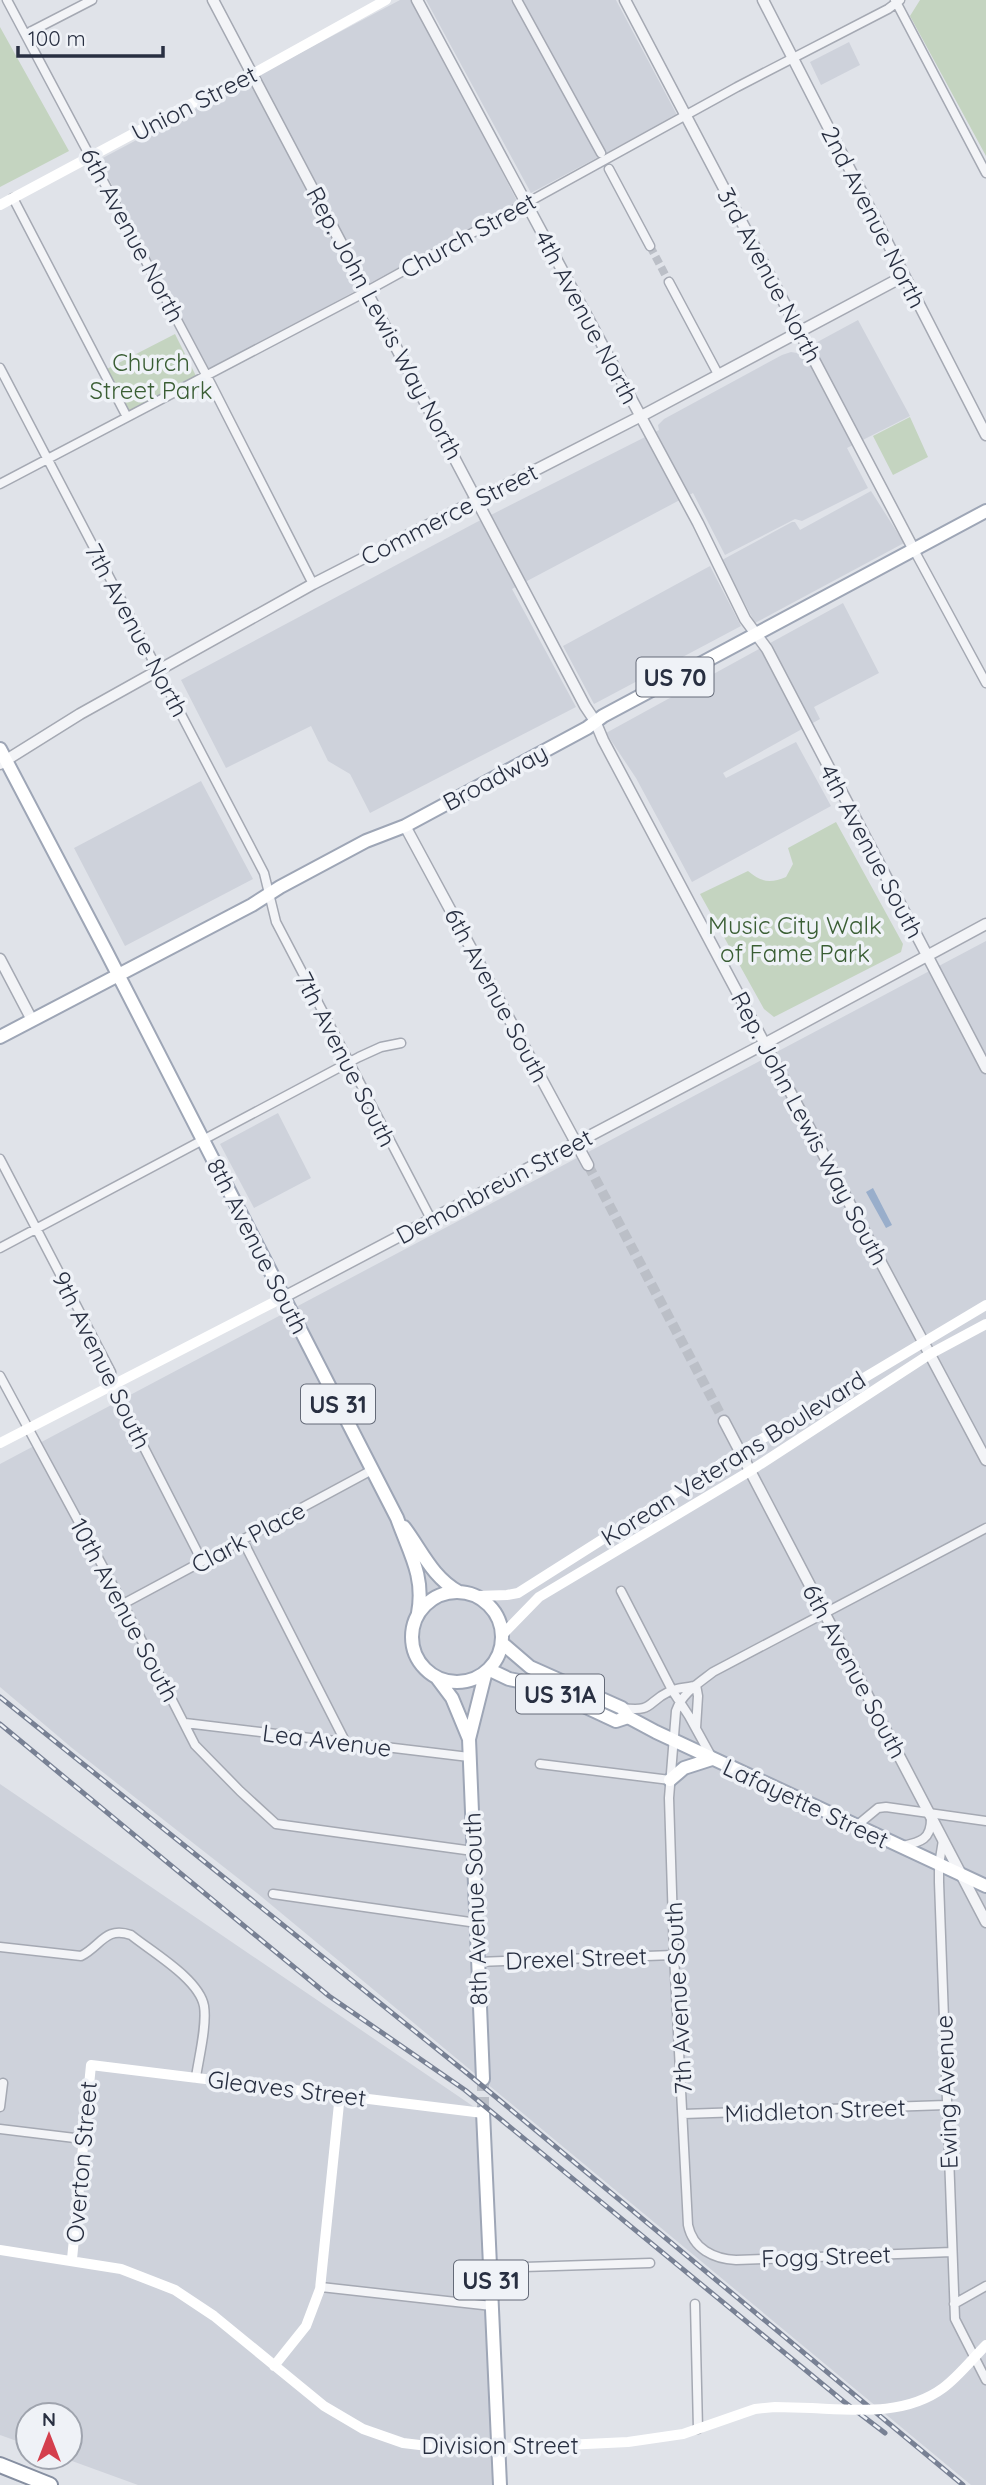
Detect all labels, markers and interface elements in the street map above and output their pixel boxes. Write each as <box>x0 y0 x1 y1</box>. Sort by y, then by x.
scale bar <box>18 14 163 58</box>
text: 100 m <box>28 25 86 51</box>
street label: Union Street <box>126 59 262 147</box>
street label: 2nd Avenue North <box>815 121 933 313</box>
street label: 6th Avenue North <box>74 143 192 327</box>
street label: Rep. John Lewis Way North <box>300 181 470 465</box>
street label: 3rd Avenue North <box>711 182 829 368</box>
street label: Church Street <box>395 186 541 284</box>
street label: 4th Avenue North <box>529 225 645 409</box>
park label: Church Street Park <box>90 347 212 405</box>
street label: Commerce Street <box>356 457 542 571</box>
street label: 7th Avenue North <box>79 538 195 722</box>
road number: US 70 <box>636 657 714 696</box>
street label: Broadway <box>438 737 552 817</box>
street label: 4th Avenue South <box>813 759 931 943</box>
street label: 6th Avenue South <box>438 903 556 1087</box>
park label: Music City Walk of Fame Park <box>708 910 882 968</box>
street label: 7th Avenue South <box>289 966 403 1152</box>
street label: Rep. John Lewis Way South <box>725 986 895 1270</box>
street label: Demonbreun Street <box>391 1122 597 1250</box>
street label: 8th Avenue South <box>201 1153 315 1339</box>
street label: 9th Avenue South <box>46 1266 158 1454</box>
street label: Korean Veterans Boulevard <box>595 1364 871 1552</box>
road number: US 31 <box>301 1385 375 1424</box>
street label: Clark Place <box>186 1494 310 1580</box>
street label: 10th Avenue South <box>64 1513 186 1707</box>
street label: 6th Avenue South <box>796 1579 914 1763</box>
road number: US 31A <box>516 1674 604 1714</box>
street label: Lea Avenue <box>261 1717 393 1763</box>
street label: Lafayette Street <box>718 1751 894 1855</box>
street label: 8th Avenue South <box>457 1812 493 2006</box>
street label: 7th Avenue South <box>658 1901 698 2095</box>
street label: Drexel Street <box>505 1941 647 1975</box>
street label: Ewing Avenue <box>928 2014 964 2170</box>
street label: Gleaves Street <box>206 2063 368 2113</box>
street label: Overton Street <box>59 2080 103 2244</box>
street label: Middleton Street <box>724 2092 906 2128</box>
street label: Fogg Street <box>761 2239 891 2273</box>
road number: US 31 <box>454 2260 528 2300</box>
north arrow <box>14 2401 84 2471</box>
text: N <box>42 2407 56 2431</box>
street label: Division Street <box>421 2430 579 2460</box>

